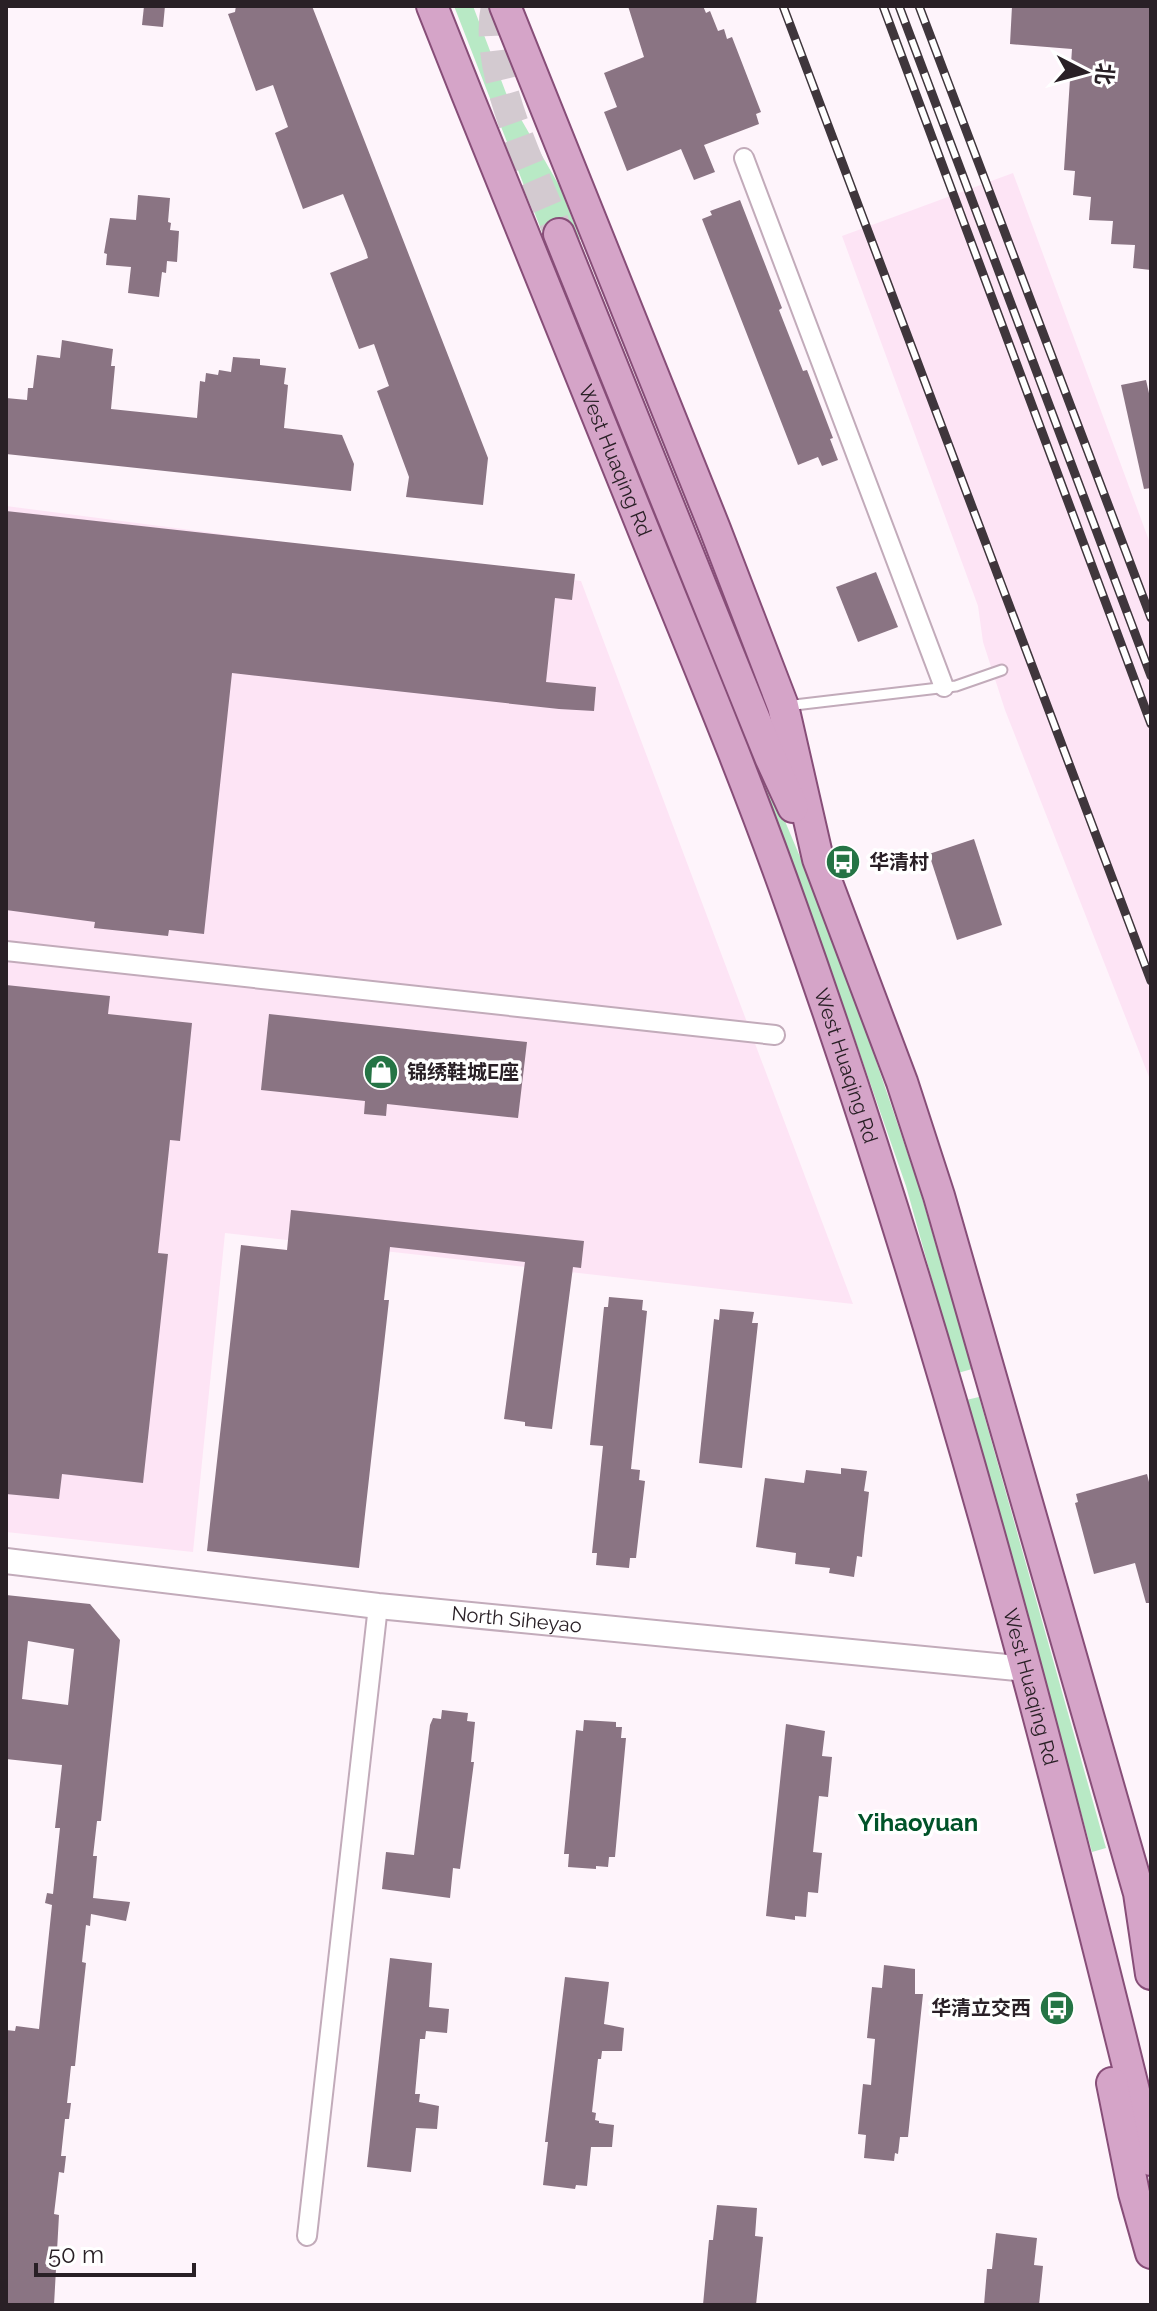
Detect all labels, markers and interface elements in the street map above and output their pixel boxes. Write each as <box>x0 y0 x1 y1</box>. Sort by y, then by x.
north arrow <box>1045 32 1125 112</box>
text: 北 <box>1091 62 1119 86</box>
street label: West Huaqing Rd <box>574 381 657 540</box>
bus stop icon: 华清村 <box>824 843 862 881</box>
place label: 华清村 <box>869 850 929 874</box>
street label: West Huaqing Rd <box>809 985 883 1146</box>
shop icon: 锦绣鞋城E座 <box>362 1053 400 1091</box>
place label: 锦绣鞋城E座 <box>407 1060 519 1084</box>
street label: North Siheyao <box>450 1601 583 1638</box>
street label: West Huaqing Rd <box>998 1606 1063 1768</box>
district label: Yihaoyuan <box>858 1808 978 1837</box>
bus stop icon: 华清立交西 <box>1038 1989 1076 2027</box>
place label: 华清立交西 <box>931 1996 1031 2020</box>
scale bar <box>36 2227 194 2277</box>
text: 50 m <box>48 2240 104 2269</box>

